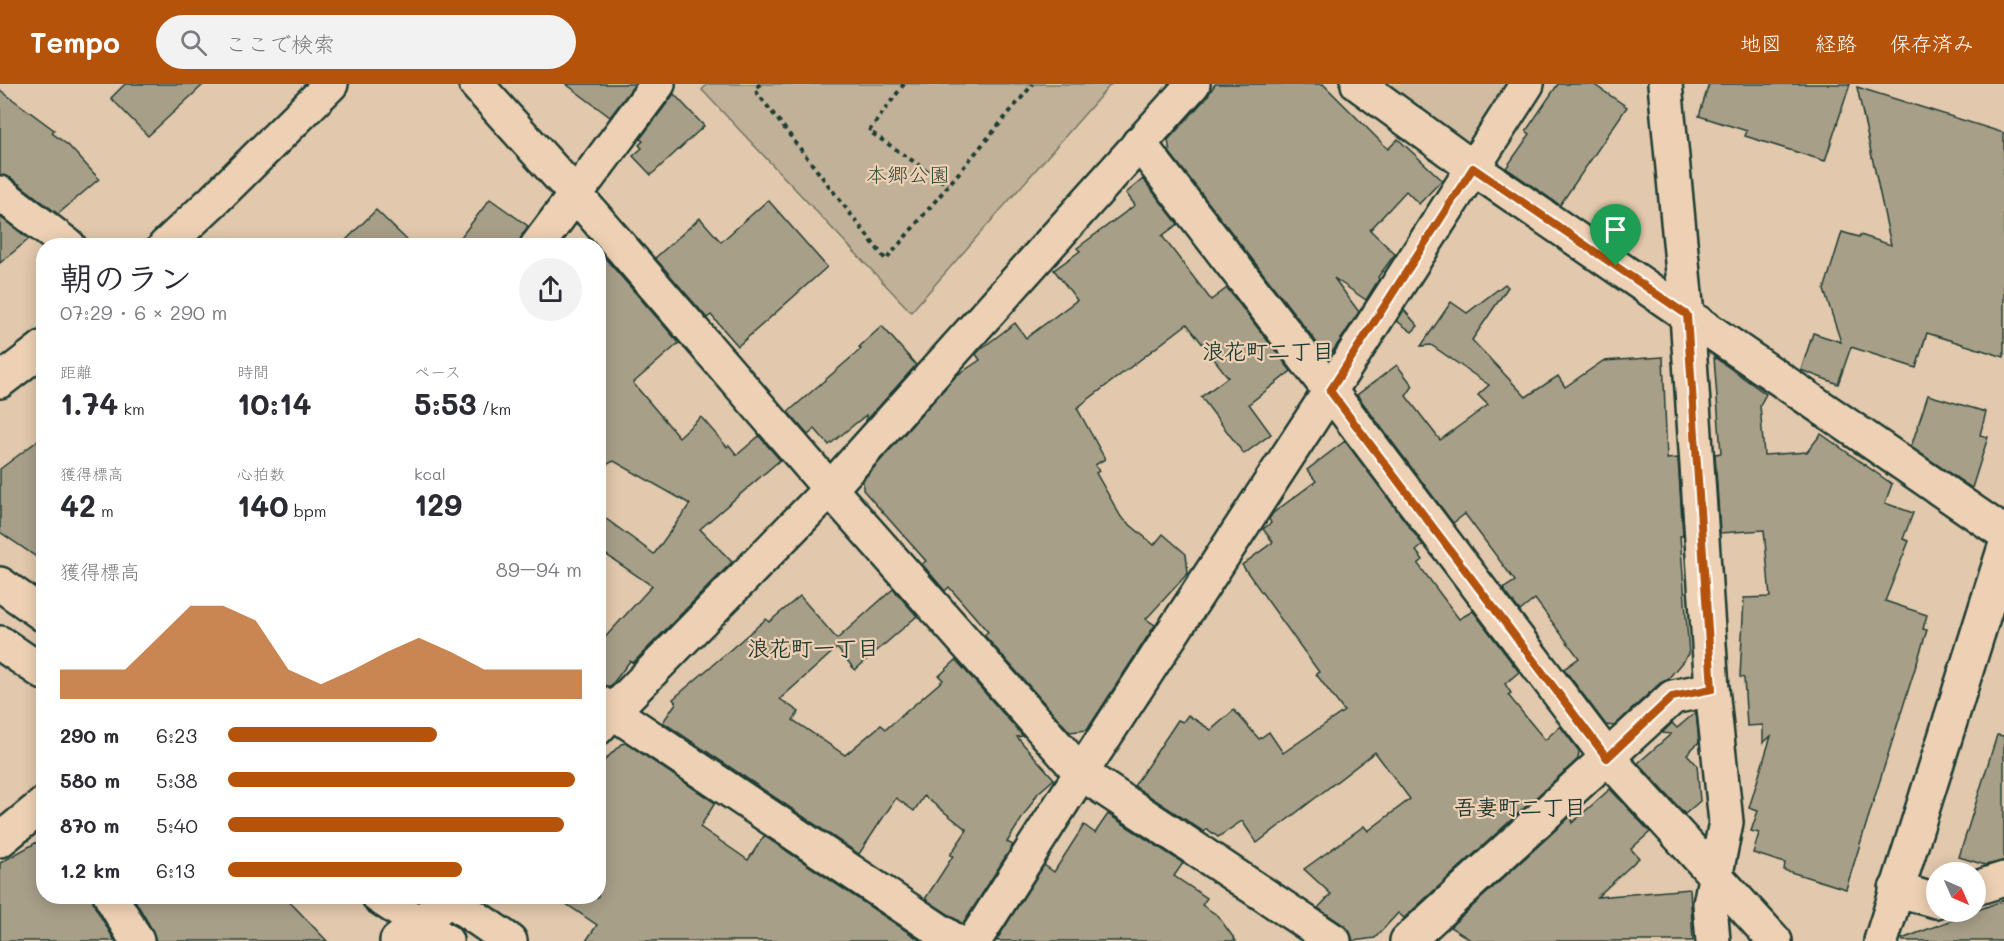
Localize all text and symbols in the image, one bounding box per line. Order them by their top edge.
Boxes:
search box [156,15,576,69]
text: Tempo [30,24,120,60]
icon: search [177,26,210,59]
text: ここで検索 [225,29,335,58]
text: 地図 [1740,29,1782,56]
text: 経路 [1815,29,1857,56]
text: 保存済み [1890,29,1974,56]
park label: 本郷公園 [866,160,950,187]
pin [1590,204,1641,266]
icon: arrive [1599,213,1632,246]
text: 朝のラン [60,255,192,298]
button: share [519,258,582,321]
text: 07:29 · 6 × 290 m [60,299,227,325]
district label: 浪花町二丁目 [1202,336,1334,365]
text: 距離 [60,361,92,382]
text: 時間 [237,361,269,382]
text: ペース [414,361,461,382]
text: 1.74 [60,383,118,423]
text: 10:14 [237,383,311,423]
text: 5:53 [414,383,477,423]
text: km [118,398,145,419]
text: /km [477,398,511,419]
text: 獲得標高 [60,463,124,484]
text: 心拍数 [237,463,285,484]
text: kcal [414,463,446,484]
text: 129 [414,484,462,524]
text: 42 [60,485,96,525]
text: 140 [237,485,289,525]
text: m [96,500,114,521]
text: bpm [289,500,327,521]
text: 89–94 m [496,556,582,582]
text: 獲得標高 [60,558,140,584]
district label: 浪花町一丁目 [747,633,879,662]
text: 290 m [60,722,119,748]
text: 6:23 [156,722,197,748]
text: 580 m [60,767,120,793]
text: 5:38 [156,767,198,793]
district label: 吾妻町二丁目 [1454,792,1586,821]
text: 870 m [60,812,119,838]
text: 5:40 [156,812,198,838]
text: 1.2 km [60,857,120,883]
text: 6:13 [156,857,195,883]
north arrow [1926,862,1986,922]
map controls [1926,862,1986,922]

